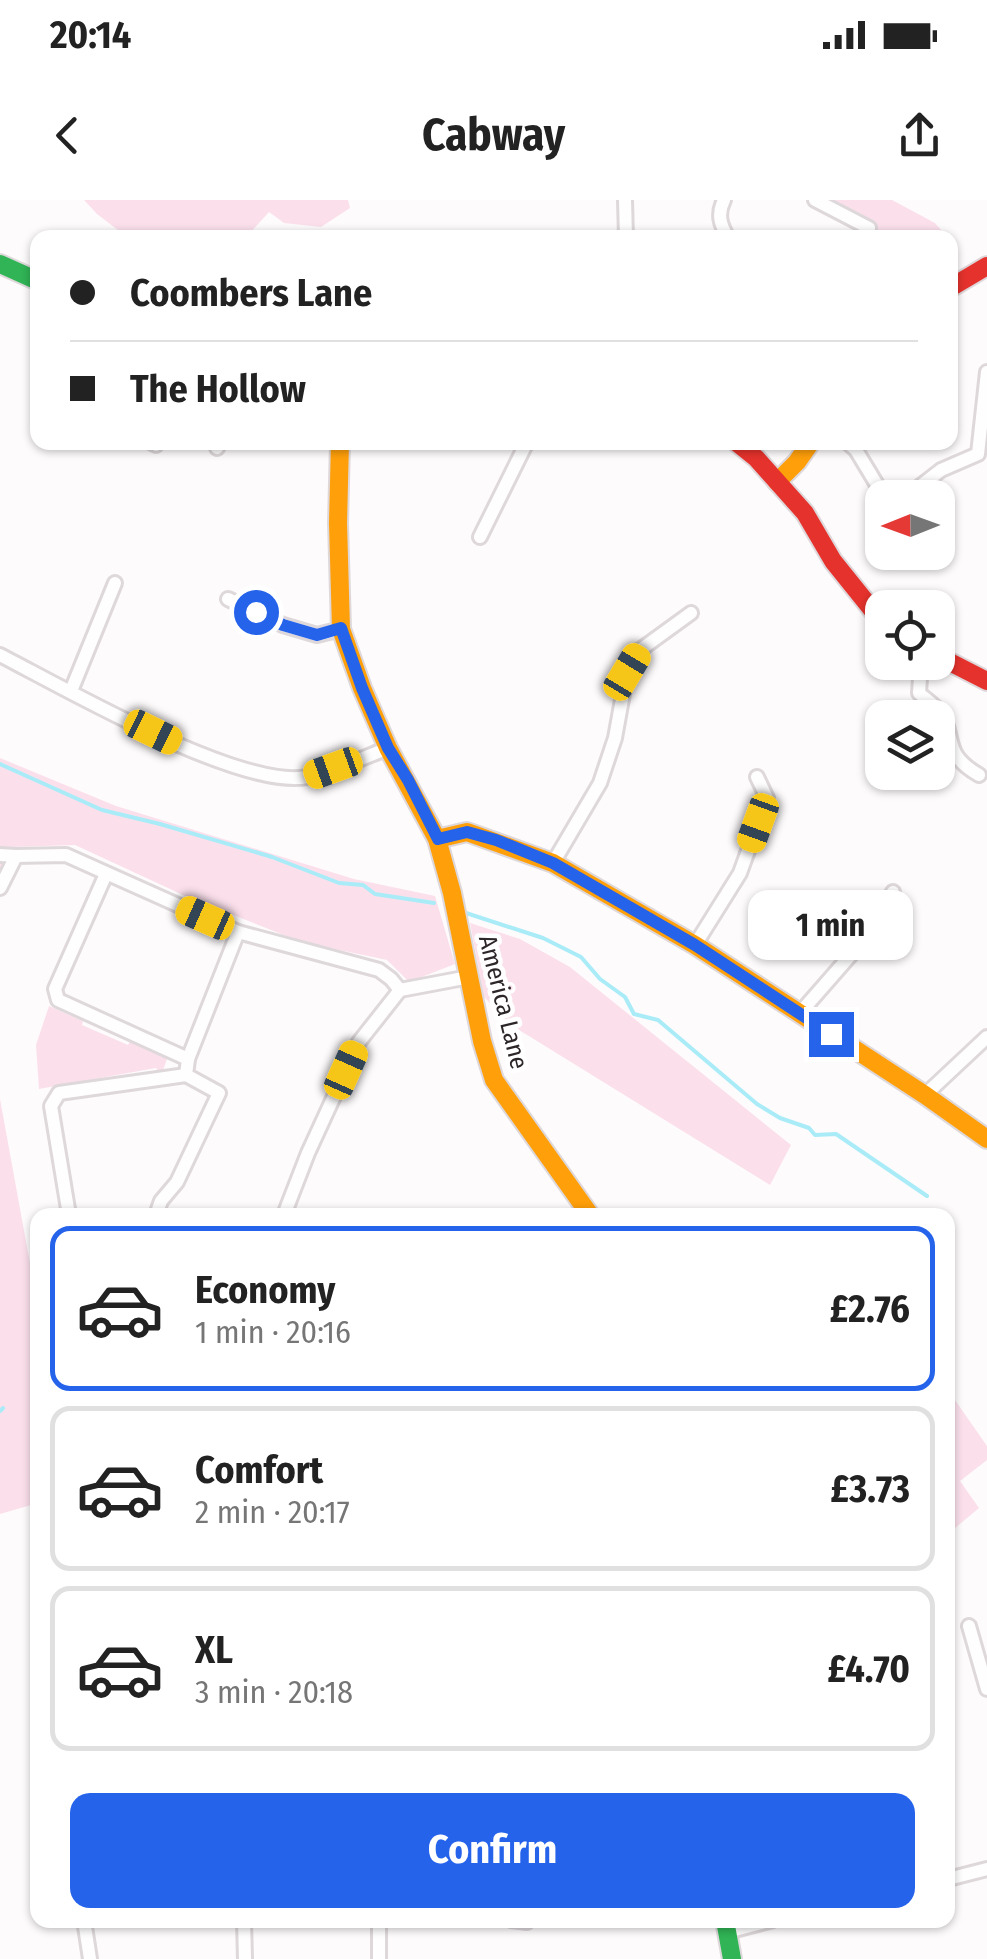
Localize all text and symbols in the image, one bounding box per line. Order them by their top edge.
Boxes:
text: 20:14 [50,12,131,58]
icon: back [40,108,95,163]
text: Cabway [422,108,565,162]
icon: share [892,108,947,163]
text: Coombers Lane [130,270,372,316]
text: The Hollow [130,366,306,412]
north arrow [865,480,955,570]
map controls [865,480,955,790]
route start [234,590,279,635]
button: locate [865,590,955,680]
car [599,639,655,705]
button: layers [865,700,955,790]
car [119,705,187,759]
car [300,744,366,792]
car [734,790,782,856]
callout: 1 min [748,889,914,959]
car [171,892,239,944]
text: 1 min [796,906,865,944]
street label: America Lane [472,932,534,1072]
route end [809,1012,854,1057]
car [320,1036,372,1104]
icon: car [75,1264,165,1354]
text: Economy [195,1267,335,1313]
text: £2.76 [830,1286,910,1332]
text: 1 min · 20:16 [195,1313,351,1351]
icon: car [75,1444,165,1534]
text: Comfort [195,1447,323,1493]
text: £3.73 [831,1466,910,1512]
text: 2 min · 20:17 [195,1493,350,1531]
icon: car [75,1624,165,1714]
text: XL [195,1627,233,1673]
text: £4.70 [827,1646,910,1692]
text: 3 min · 20:18 [195,1673,353,1711]
button: Confirm [70,1793,915,1908]

